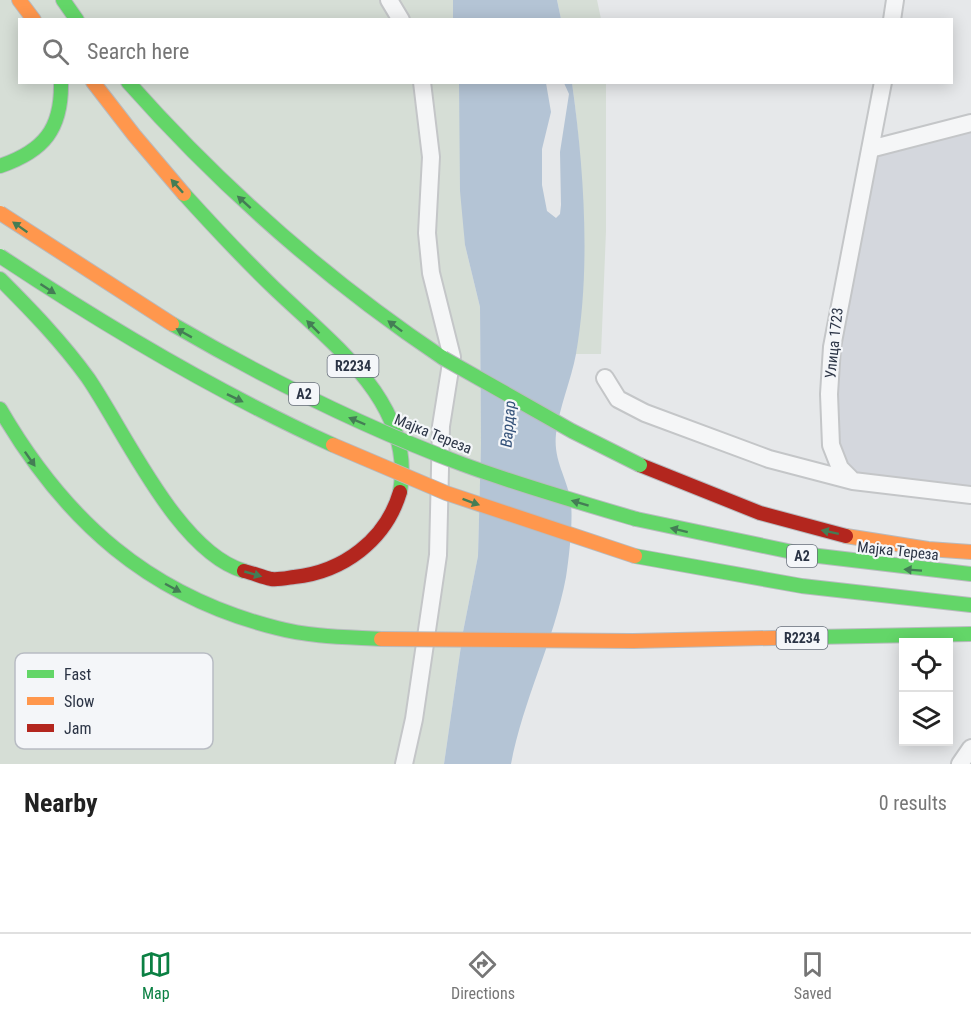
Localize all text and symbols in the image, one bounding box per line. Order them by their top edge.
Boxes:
search box [18,18,953,84]
icon: search [39,35,72,68]
text: Search here [87,39,189,64]
one-way arrow [170,179,184,194]
one-way arrow [237,196,252,209]
one-way arrow [12,221,28,233]
one-way arrow [40,283,56,295]
street label: Улица 1723 [821,307,847,379]
one-way arrow [306,320,320,334]
one-way arrow [387,320,402,332]
one-way arrow [175,328,192,338]
road number: R2234 [328,355,378,377]
road number: A2 [289,383,319,405]
one-way arrow [226,393,243,403]
water label: Вардар [496,400,520,448]
street label: Мајка Тереза [392,410,474,458]
one-way arrow [348,416,366,426]
one-way arrow [24,451,35,467]
one-way arrow [462,497,480,507]
one-way arrow [571,498,589,507]
one-way arrow [670,525,688,535]
one-way arrow [820,527,839,536]
street label: Мајка Тереза [856,538,940,564]
road number: A2 [787,545,817,567]
one-way arrow [903,565,922,575]
one-way arrow [244,570,262,579]
one-way arrow [165,583,182,593]
road number: R2234 [776,627,828,649]
map controls [899,638,953,746]
button: locate [899,638,953,692]
legend [15,653,213,749]
text: Fast [64,665,91,684]
text: Slow [64,692,94,711]
button: layers [899,692,953,746]
text: Jam [64,719,91,738]
text: Nearby [24,788,98,818]
text: 0 results [879,791,947,815]
tab: Map [139,948,172,1003]
tab: Directions [451,948,515,1003]
tab: Saved [794,948,832,1003]

